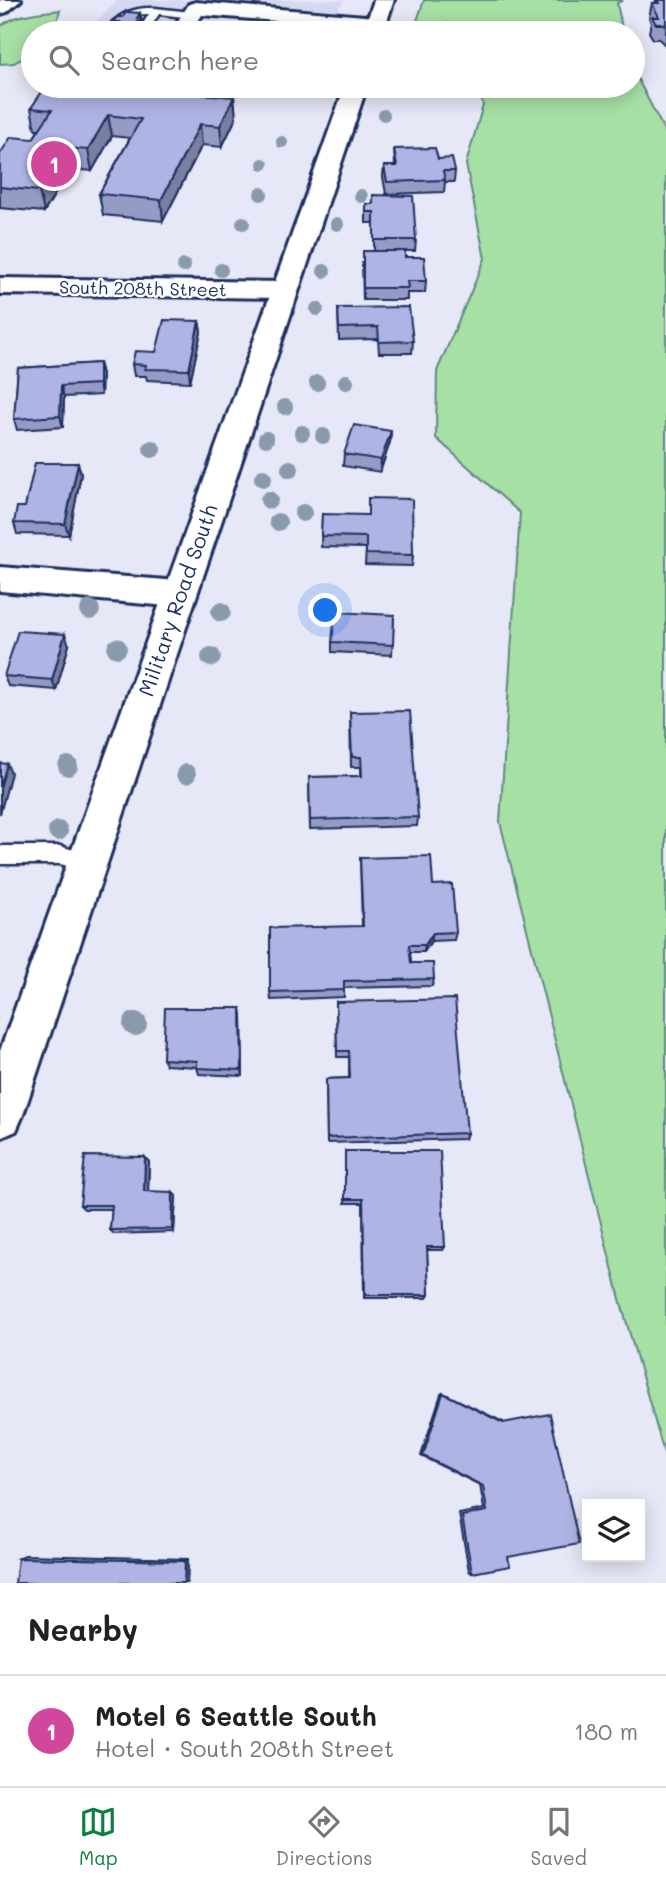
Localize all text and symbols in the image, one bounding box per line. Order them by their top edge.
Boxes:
search box [21,21,645,98]
icon: search [45,41,83,79]
text: Search here [101,43,259,77]
pin: 1 [31,138,77,190]
street label: South 208th Street [59,275,227,301]
street label: Military Road South [131,500,223,700]
your location [308,593,342,627]
map controls [582,1499,645,1562]
button: layers [582,1499,645,1562]
text: Nearby [28,1609,138,1649]
text: Motel 6 Seattle South [95,1699,377,1733]
text: 1 [46,1716,56,1746]
text: 180 m [574,1716,638,1746]
text: Hotel · South 208th Street [95,1733,394,1763]
tab: Map [79,1803,118,1870]
tab: Directions [276,1803,372,1870]
tab: Saved [531,1803,587,1870]

